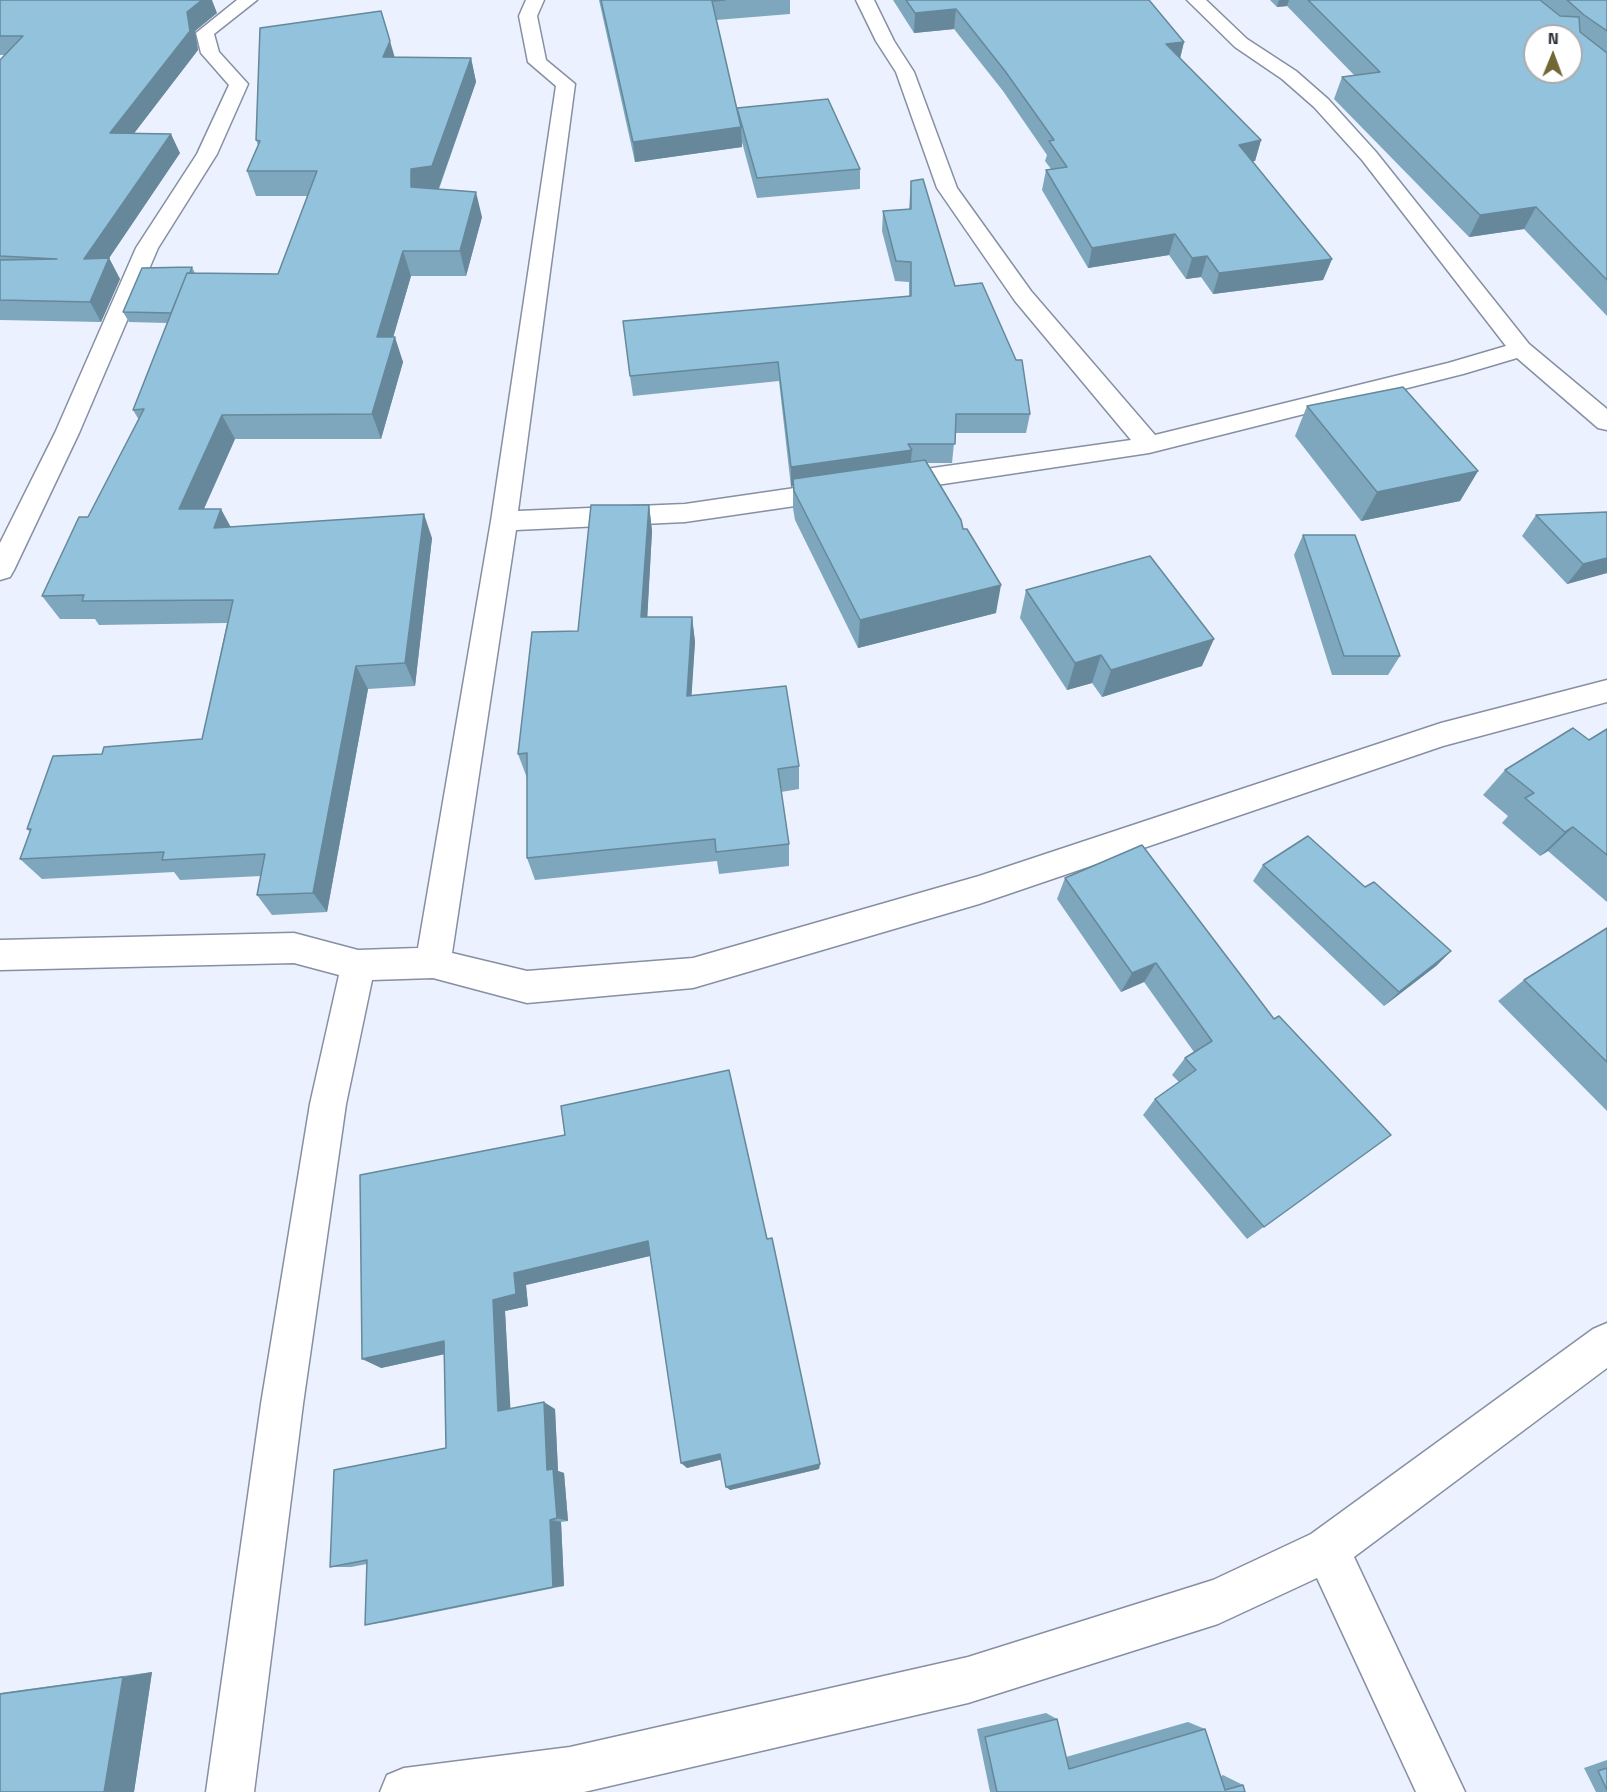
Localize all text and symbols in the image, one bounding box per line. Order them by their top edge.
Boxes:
north arrow [1523,24,1583,84]
text: N [1548,26,1559,50]

